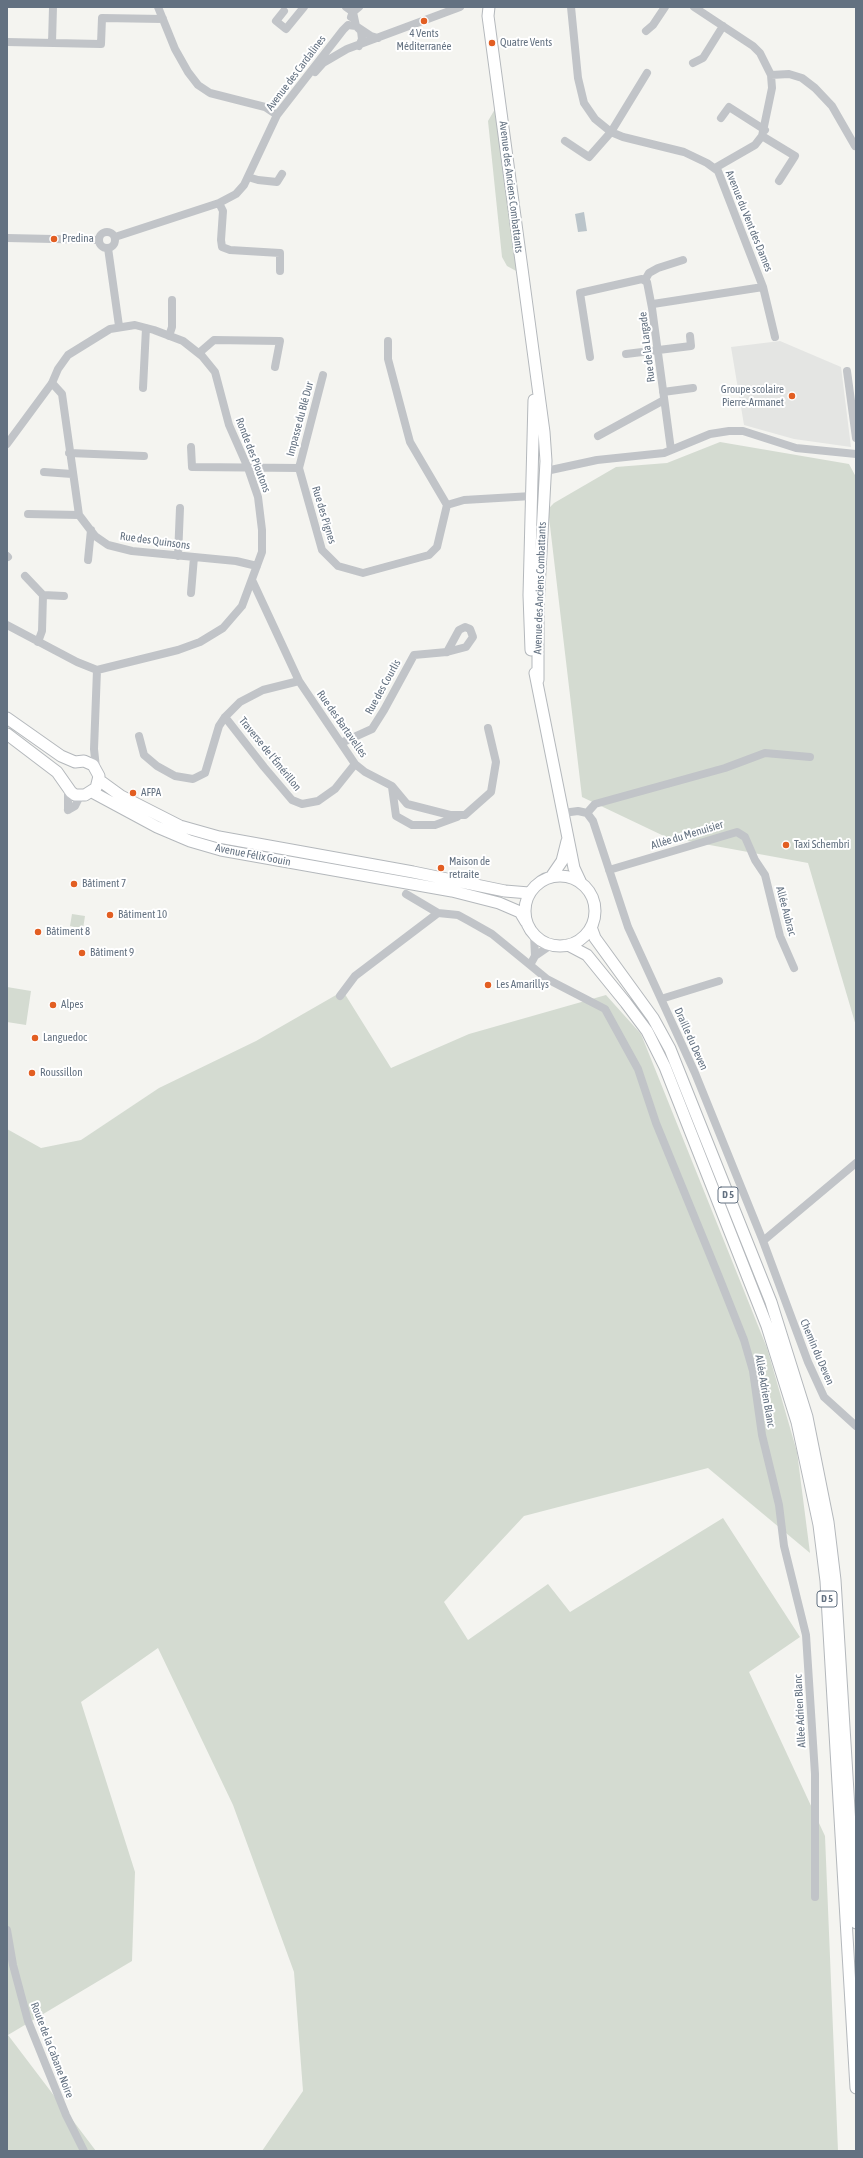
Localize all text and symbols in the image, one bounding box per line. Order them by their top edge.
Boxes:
marker: 4 Vents Méditerranée [419,16,429,26]
place label: 4 Vents Méditerranée [397,27,451,53]
street label: Avenue des Cardalines [263,33,329,113]
place label: Quatre Vents [500,36,552,50]
marker: Quatre Vents [487,38,497,48]
street label: Avenue des Anciens Combattants [496,120,526,254]
street label: Avenue du Vent des Dames [723,169,775,273]
place label: Predina [62,232,94,246]
marker: Predina [49,234,59,244]
street label: Rue de la Largade [636,311,658,383]
street label: Impasse du Blé Dur [284,380,316,458]
place label: Groupe scolaire Pierre-Armanet [721,383,784,409]
marker: Groupe scolaire Pierre-Armanet [787,391,797,401]
street label: Ronde des Pioutons [233,416,273,494]
street label: Rue des Pignes [309,485,339,545]
street label: Avenue des Anciens Combattants [531,521,549,655]
street label: Rue des Quinsons [119,530,191,552]
street label: Rue des Courlis [362,657,404,717]
street label: Rue des Bartavelles [314,688,370,760]
street label: Traverse de l'Émérillon [236,714,304,794]
place label: AFPA [141,786,161,800]
marker: AFPA [128,788,138,798]
street label: Allée du Menuisier [649,818,725,852]
place label: Taxi Schembri [794,838,850,852]
marker: Taxi Schembri [781,840,791,850]
street label: Avenue Félix Gouin [214,841,292,869]
place label: Maison de retraite [449,855,490,881]
marker: Maison de retraite [436,863,446,873]
place label: Bâtiment 7 [82,877,126,891]
marker: Bâtiment 7 [69,879,79,889]
street label: Allée Aubrac [773,885,799,937]
place label: Bâtiment 10 [118,908,167,922]
marker: Bâtiment 10 [105,910,115,920]
place label: Bâtiment 8 [46,925,90,939]
marker: Bâtiment 8 [33,927,43,937]
place label: Bâtiment 9 [90,946,134,960]
marker: Bâtiment 9 [77,948,87,958]
place label: Les Amarillys [496,978,549,992]
marker: Les Amarillys [483,980,493,990]
place label: Alpes [61,998,83,1012]
marker: Alpes [48,1000,58,1010]
street label: Draille du Deven [671,1006,711,1072]
place label: Languedoc [43,1031,87,1045]
marker: Languedoc [30,1033,40,1043]
place label: Roussillon [40,1066,83,1080]
marker: Roussillon [27,1068,37,1078]
road number: D 5 [718,1187,738,1203]
street label: Chemin du Deven [797,1317,837,1387]
street label: Allée Adrien Blanc [752,1354,778,1428]
road number: D 5 [817,1591,837,1607]
street label: Allée Adrien Blanc [791,1674,809,1748]
street label: Route de la Cabane Noire [28,2000,76,2100]

